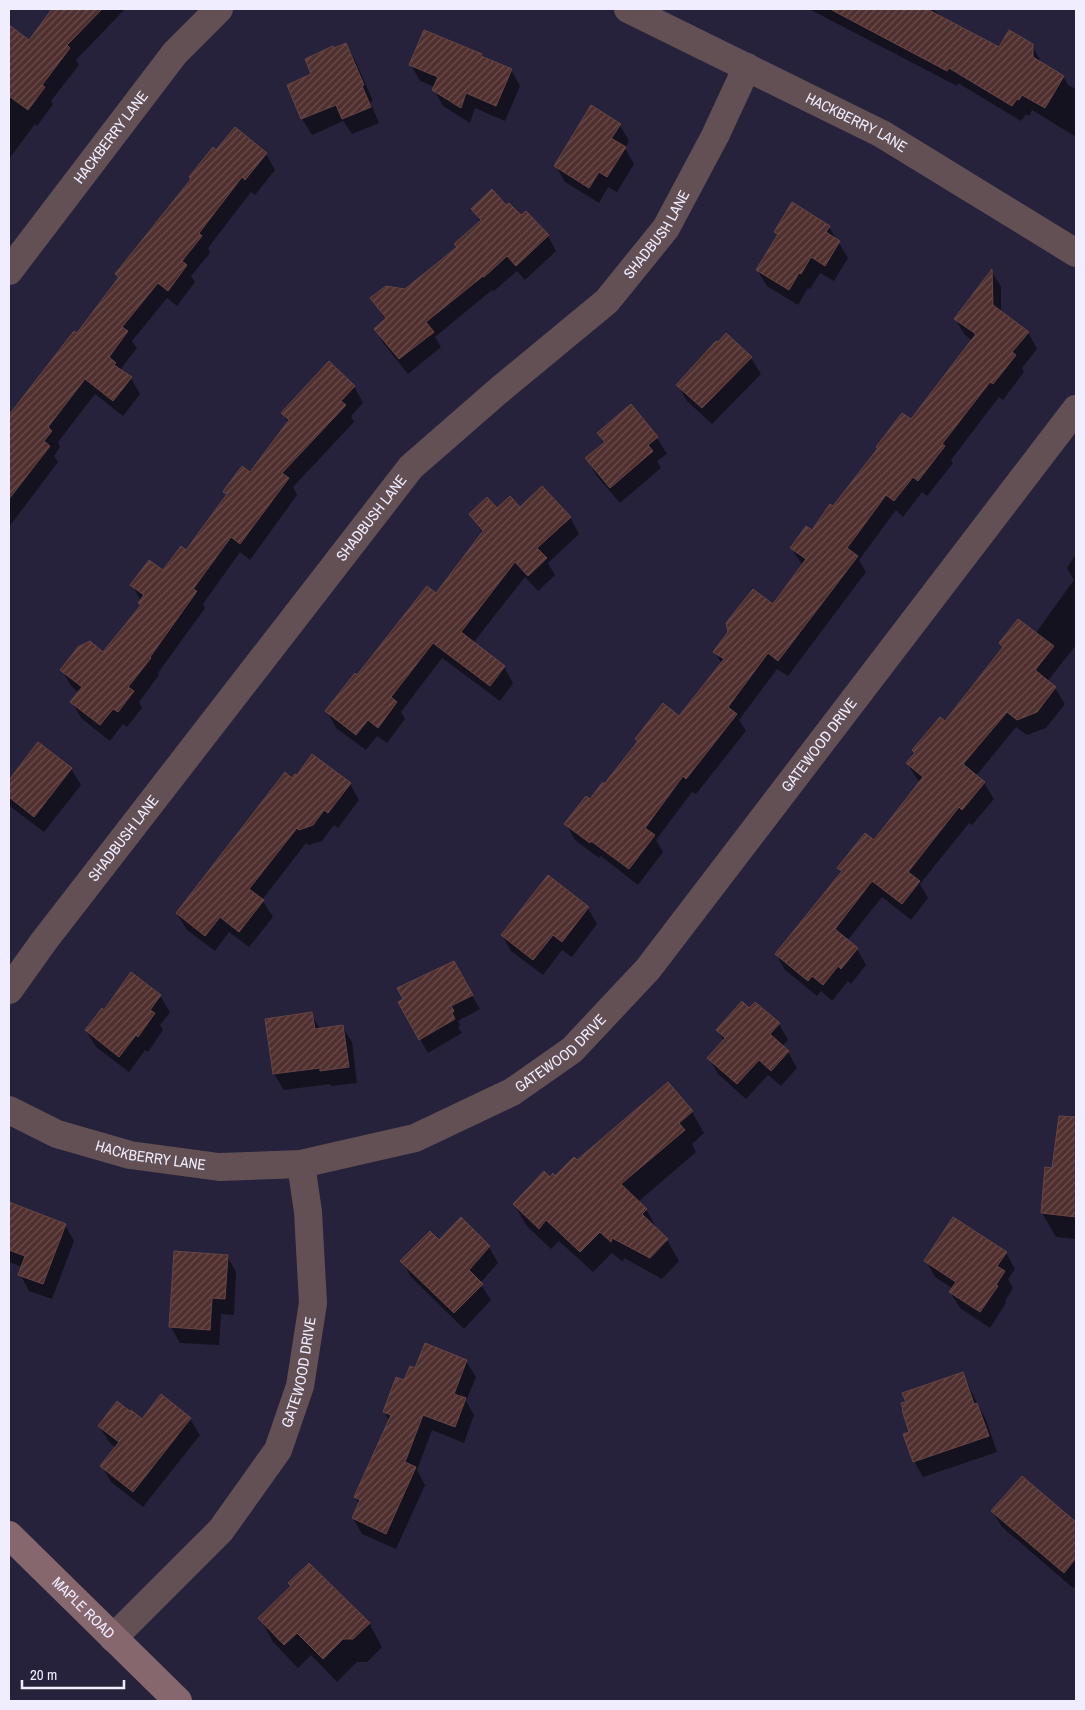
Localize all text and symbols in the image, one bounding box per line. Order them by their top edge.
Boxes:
street label: HACKBERRY LANE [68,86,153,188]
street label: HACKBERRY LANE [802,87,911,157]
street label: SHADBUSH LANE [618,186,694,283]
street label: SHADBUSH LANE [331,470,411,565]
street label: GATEWOOD DRIVE [776,693,862,796]
street label: SHADBUSH LANE [83,791,163,886]
street label: GATEWOOD DRIVE [510,1009,611,1097]
street label: HACKBERRY LANE [93,1135,207,1175]
street label: GATEWOOD DRIVE [276,1315,321,1430]
street label: MAPLE ROAD [47,1572,120,1643]
scale bar [22,1658,125,1690]
text: 20 m [30,1664,57,1685]

